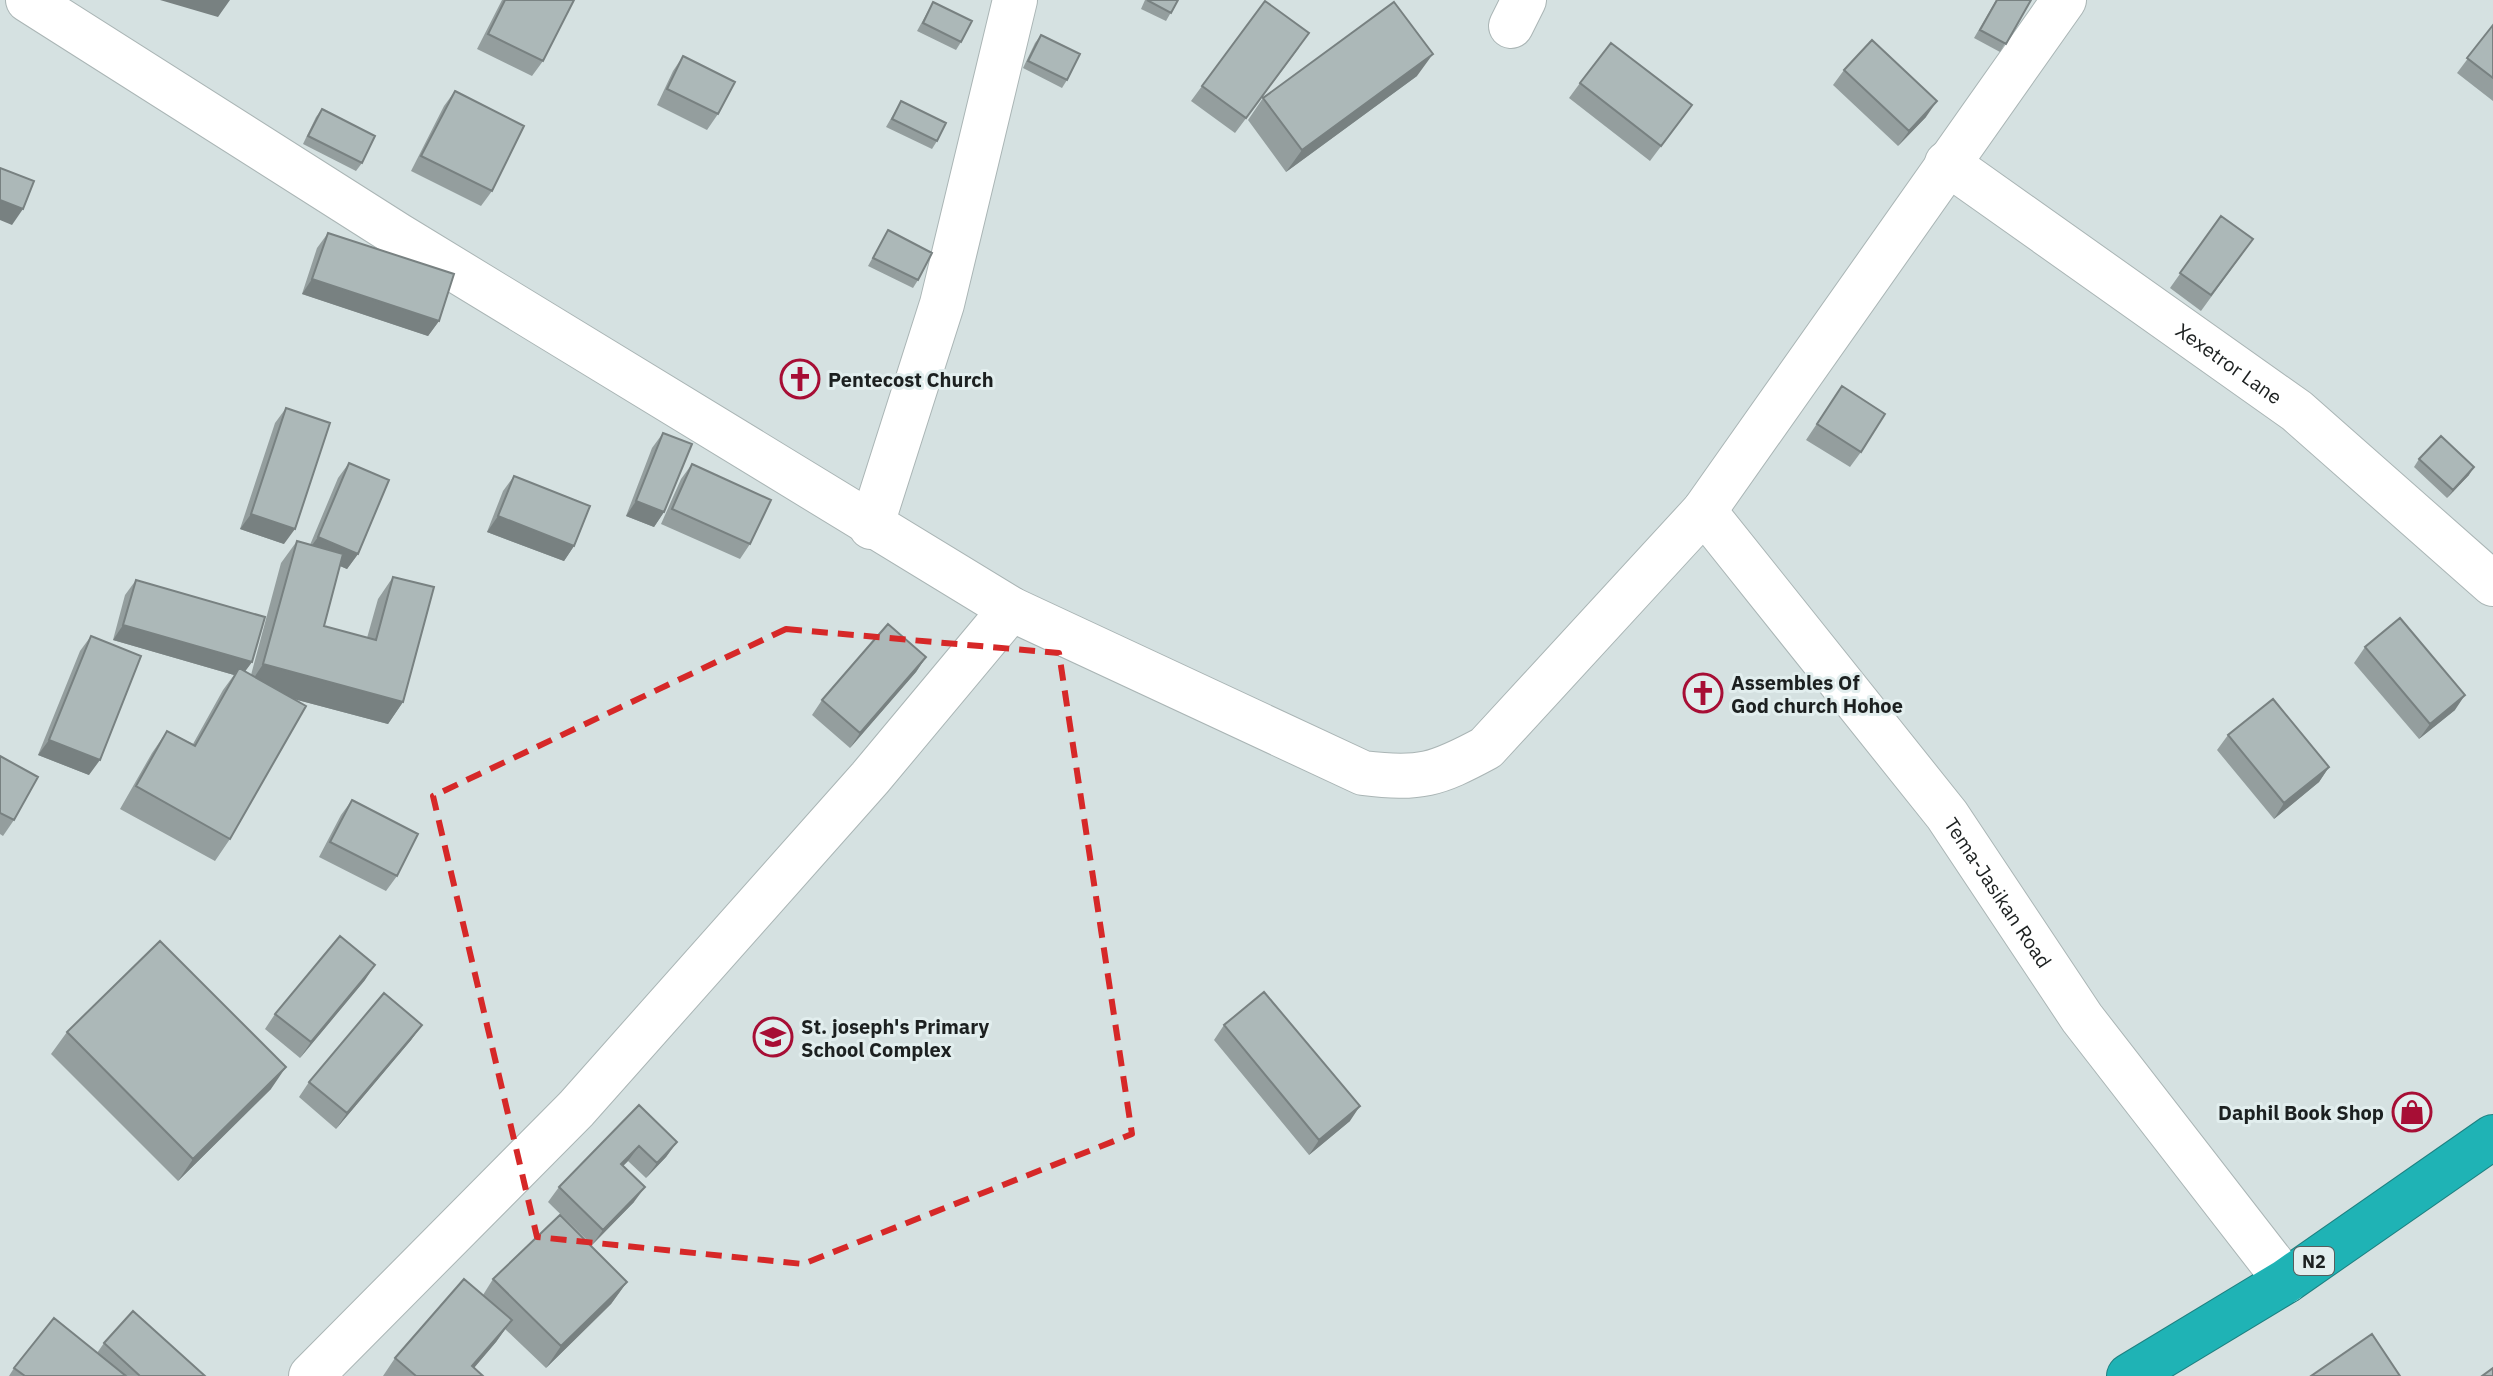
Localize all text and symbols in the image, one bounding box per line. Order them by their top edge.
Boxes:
street label: Xexetror Lane [2171,316,2288,410]
church icon: Pentecost Church [779,358,821,400]
place label: Pentecost Church [828,366,994,393]
place label: Assembles Of God church Hohoe [1731,669,1903,719]
church icon: Assembles Of God church Hohoe [1682,672,1724,714]
street label: Tema-Jasikan Road [1939,812,2058,973]
place label: St. joseph's Primary School Complex [801,1013,989,1063]
school or university icon: St. joseph's Primary School Complex [752,1016,794,1058]
shop icon: Daphil Book Shop [2391,1091,2433,1133]
place label: Daphil Book Shop [2218,1099,2384,1126]
road number: N2 [2294,1247,2334,1275]

